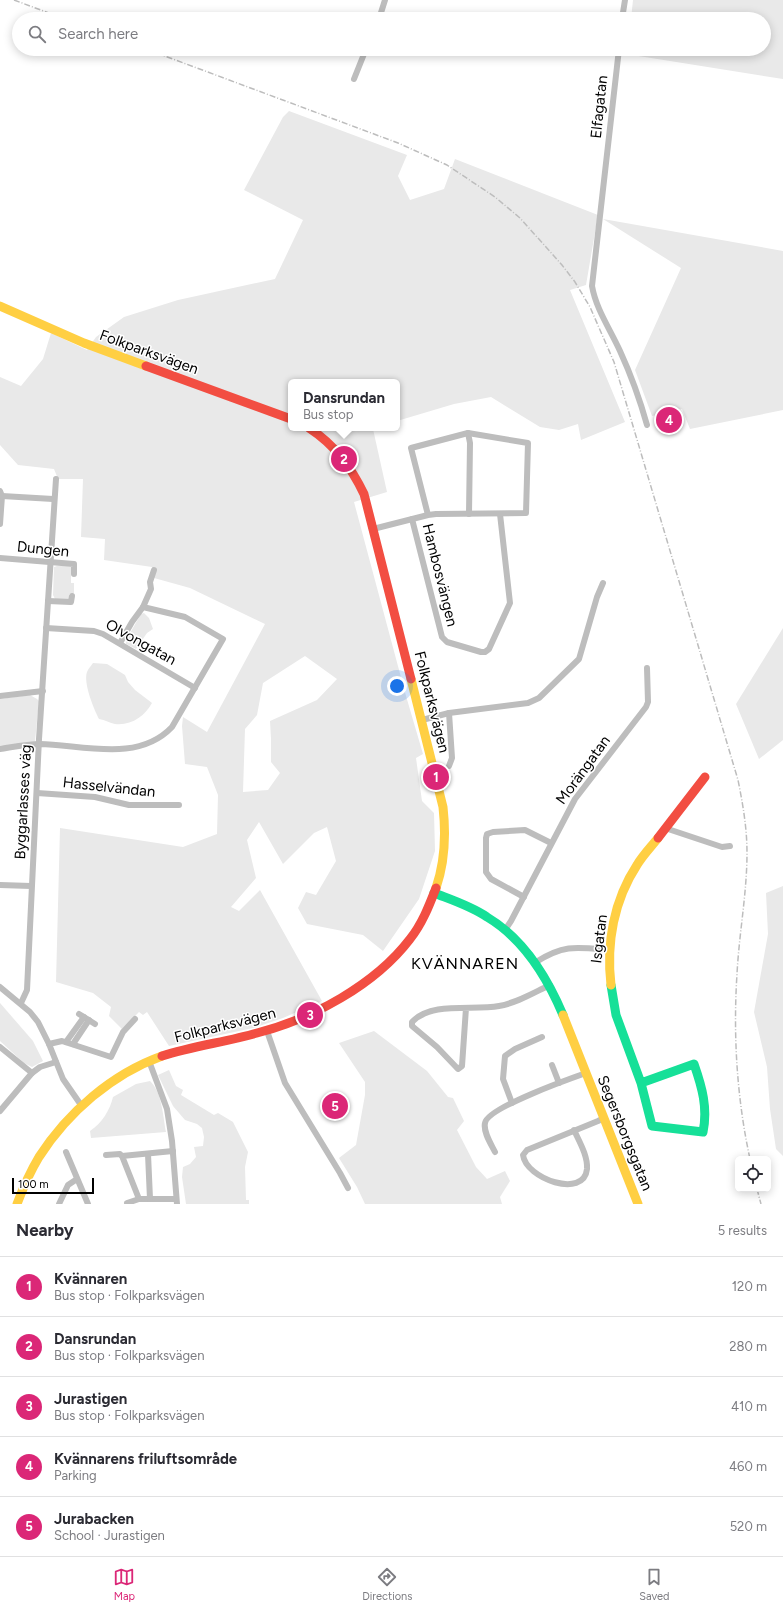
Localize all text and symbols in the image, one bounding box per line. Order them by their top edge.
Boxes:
search box [12,12,771,56]
icon: search [26,23,48,45]
text: Search here [58,25,138,43]
street label: Elfagatan [587,75,611,139]
street label: Folkparksvägen [97,326,201,378]
popup [288,379,400,431]
text: Dansrundan [303,389,385,407]
pin: 4 [656,405,682,435]
text: Bus stop [303,407,354,422]
pin: 2 [331,444,357,474]
street label: Hambosvängen [419,522,461,628]
street label: Dungen [16,537,70,561]
street label: Olvongatan [103,615,179,669]
street label: Folkparksvägen [411,649,453,755]
your location [387,676,407,696]
street label: Morängatan [552,732,614,808]
street label: Byggarlasses väg [11,744,35,860]
pin: 1 [423,762,449,792]
street label: Hasselvändan [62,773,156,801]
street label: Isgatan [587,914,611,964]
district label: KVÄNNAREN [411,954,519,973]
pin: 3 [297,1000,323,1030]
street label: Folkparksvägen [172,1004,278,1046]
street label: Segersborgsgatan [594,1073,656,1193]
pin: 5 [322,1091,348,1121]
map controls [735,1156,771,1192]
button: locate [735,1156,771,1192]
scale bar [12,1176,94,1195]
text: 100 m [18,1178,49,1191]
text: Nearby [16,1220,74,1240]
text: 5 results [718,1223,767,1238]
text: Kvännaren [54,1270,127,1288]
text: 1 [26,1279,32,1294]
text: 120 m [732,1279,767,1294]
text: Bus stop · Folkparksvägen [54,1288,204,1303]
text: Dansrundan [54,1330,136,1348]
text: 2 [25,1339,33,1354]
text: 280 m [729,1339,767,1354]
text: Bus stop · Folkparksvägen [54,1348,204,1363]
text: Jurastigen [54,1390,127,1408]
text: 3 [25,1399,33,1414]
text: 410 m [731,1399,767,1414]
text: Bus stop · Folkparksvägen [54,1408,204,1423]
text: Kvännarens friluftsområde [54,1450,237,1468]
text: 4 [25,1459,33,1474]
text: 460 m [729,1459,767,1474]
text: Parking [54,1468,97,1483]
text: Jurabacken [54,1510,134,1528]
text: 5 [25,1519,33,1534]
text: 520 m [730,1519,767,1534]
text: School · Jurastigen [54,1528,165,1543]
tab: Map [113,1566,135,1603]
tab: Directions [362,1566,412,1603]
tab: Saved [639,1566,670,1603]

